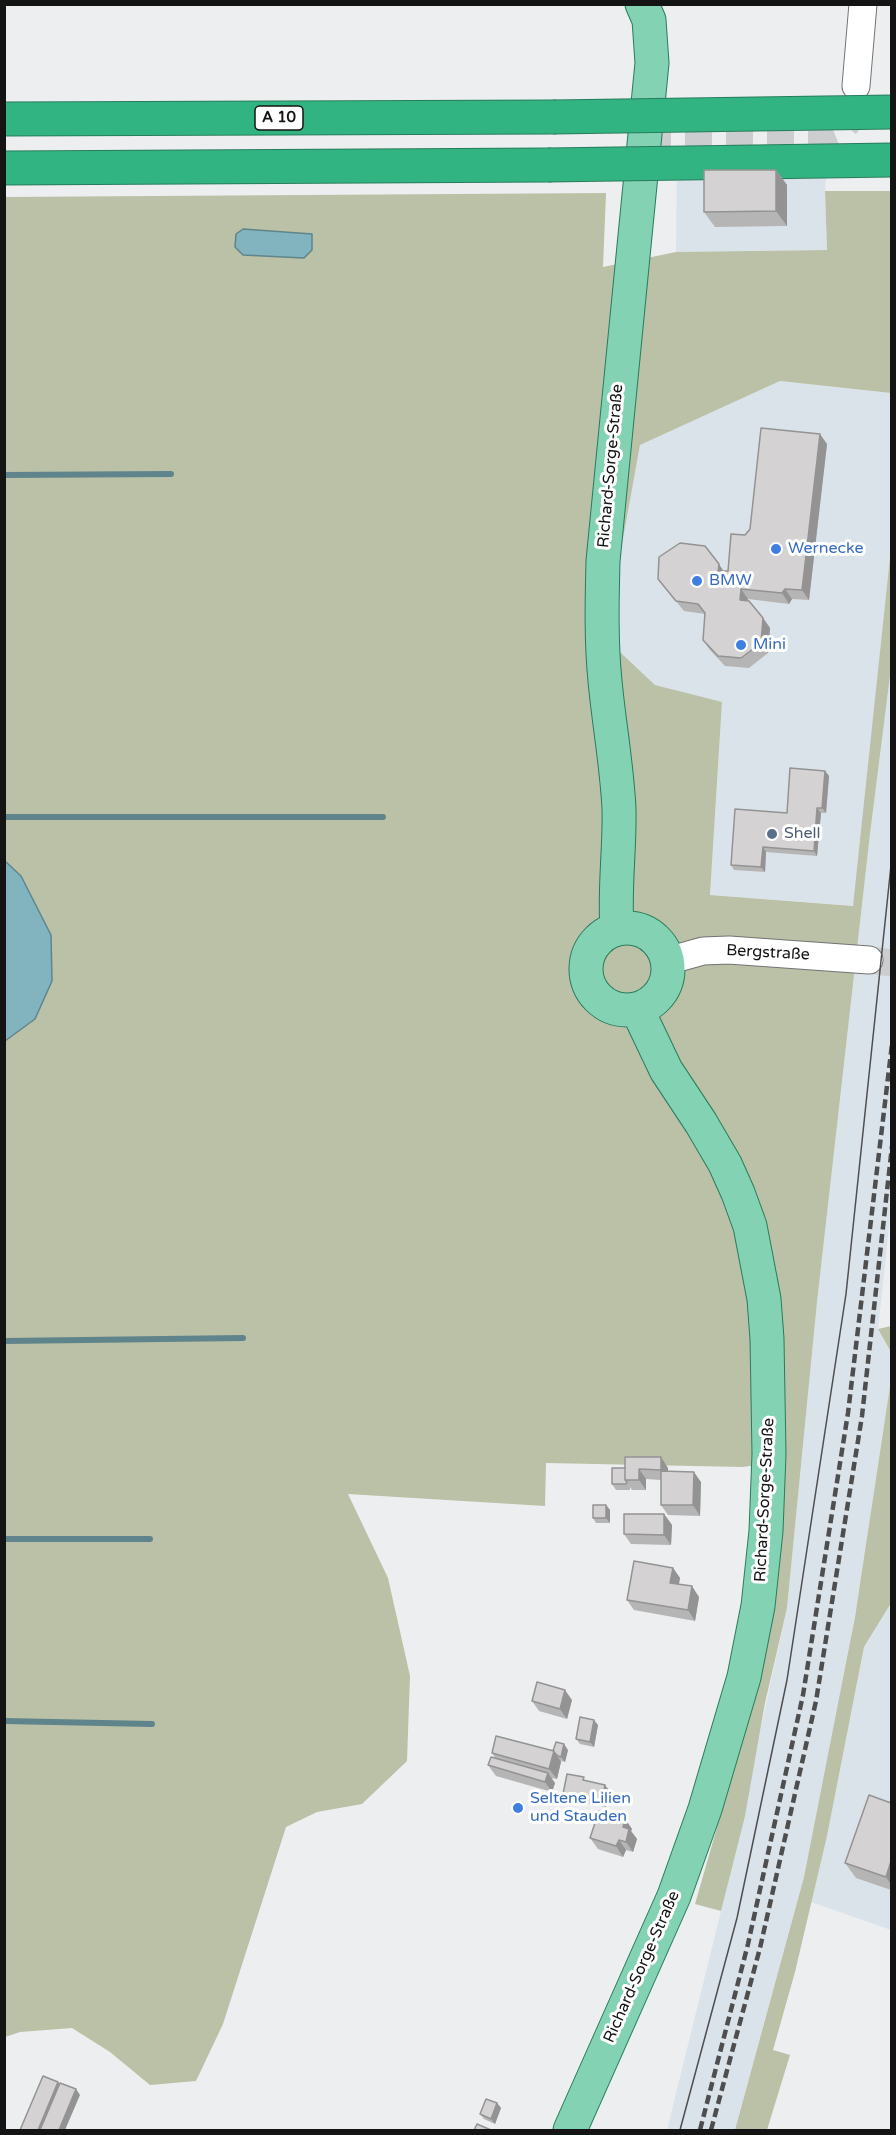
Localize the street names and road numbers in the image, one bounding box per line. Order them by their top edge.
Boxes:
road number: A 10 [255,106,303,130]
street label: Richard-Sorge-Straße [594,383,628,549]
street label: Bergstraße [726,941,810,965]
street label: Richard-Sorge-Straße [751,1417,779,1583]
street label: Richard-Sorge-Straße [600,1888,684,2046]

